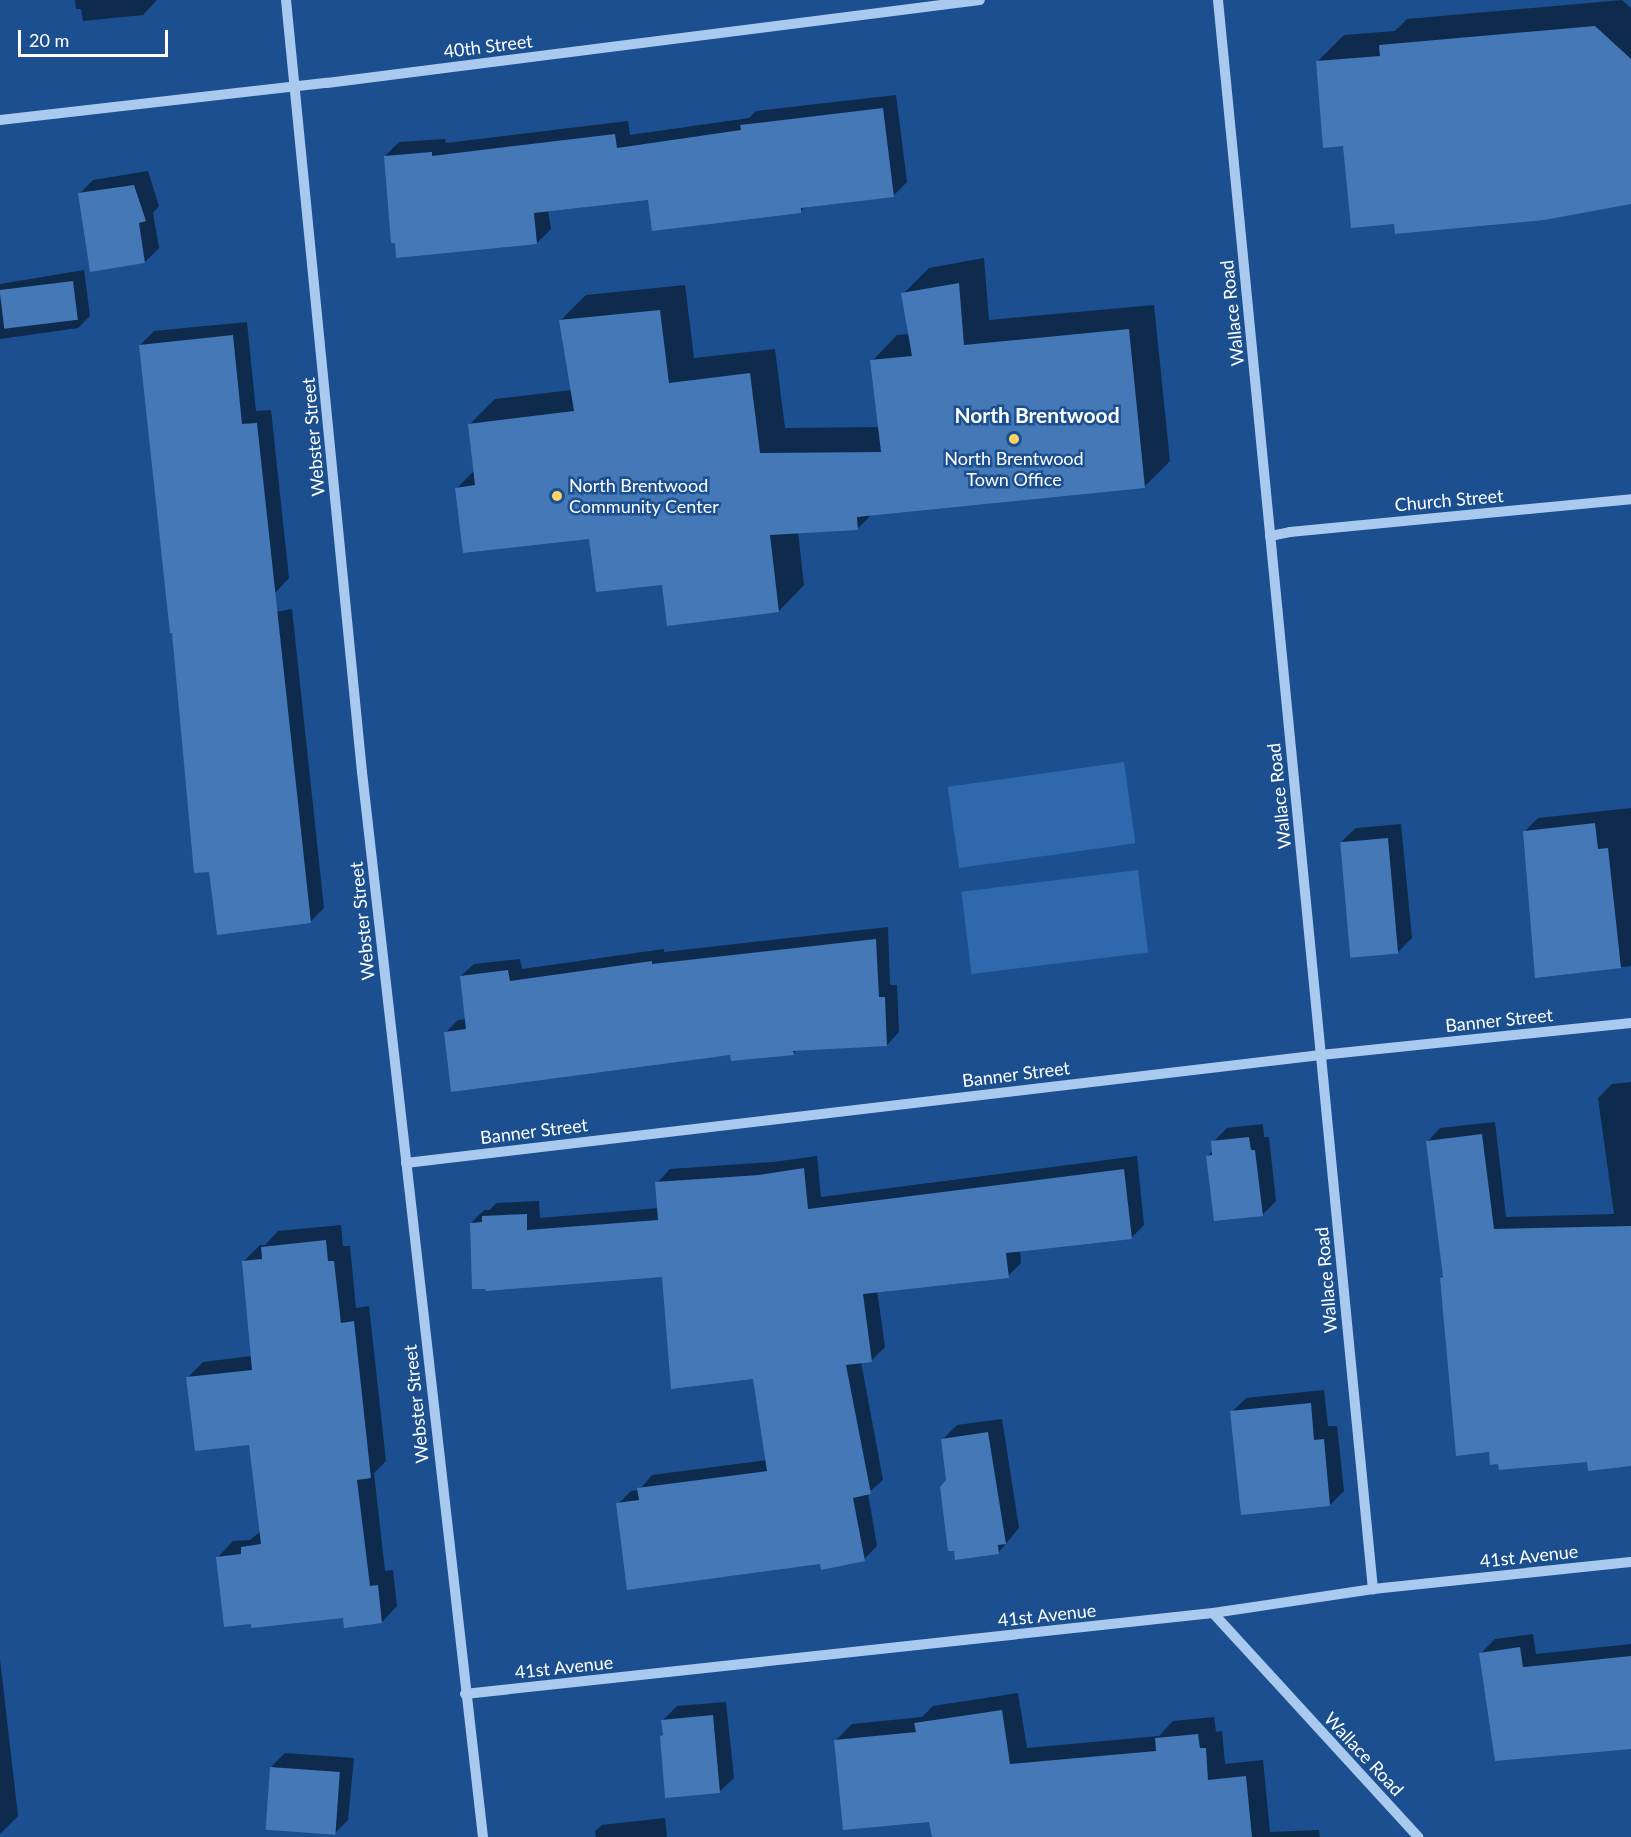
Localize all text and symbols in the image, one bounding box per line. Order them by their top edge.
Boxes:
scale bar [21,18,171,56]
text: 20 m [29,29,69,51]
street label: 40th Street [442,30,534,62]
street label: Wallace Road [1216,259,1248,367]
street label: Webster Street [297,377,329,497]
district label: North Brentwood [954,402,1120,428]
marker: North Brentwood Town Office [1007,432,1021,446]
place label: North Brentwood Town Office [944,448,1084,490]
place label: North Brentwood Community Center [569,475,719,518]
street label: Church Street [1394,484,1504,516]
marker: North Brentwood Community Center [550,489,564,503]
street label: Wallace Road [1263,742,1295,850]
street label: Webster Street [345,860,379,982]
street label: Banner Street [1444,1004,1554,1036]
street label: Banner Street [961,1057,1071,1091]
street label: Banner Street [479,1114,589,1148]
street label: Wallace Road [1311,1226,1341,1334]
street label: Webster Street [399,1343,433,1465]
street label: 41st Avenue [1478,1540,1580,1572]
street label: 41st Avenue [996,1599,1098,1631]
street label: 41st Avenue [513,1651,615,1683]
street label: Wallace Road [1320,1708,1408,1800]

